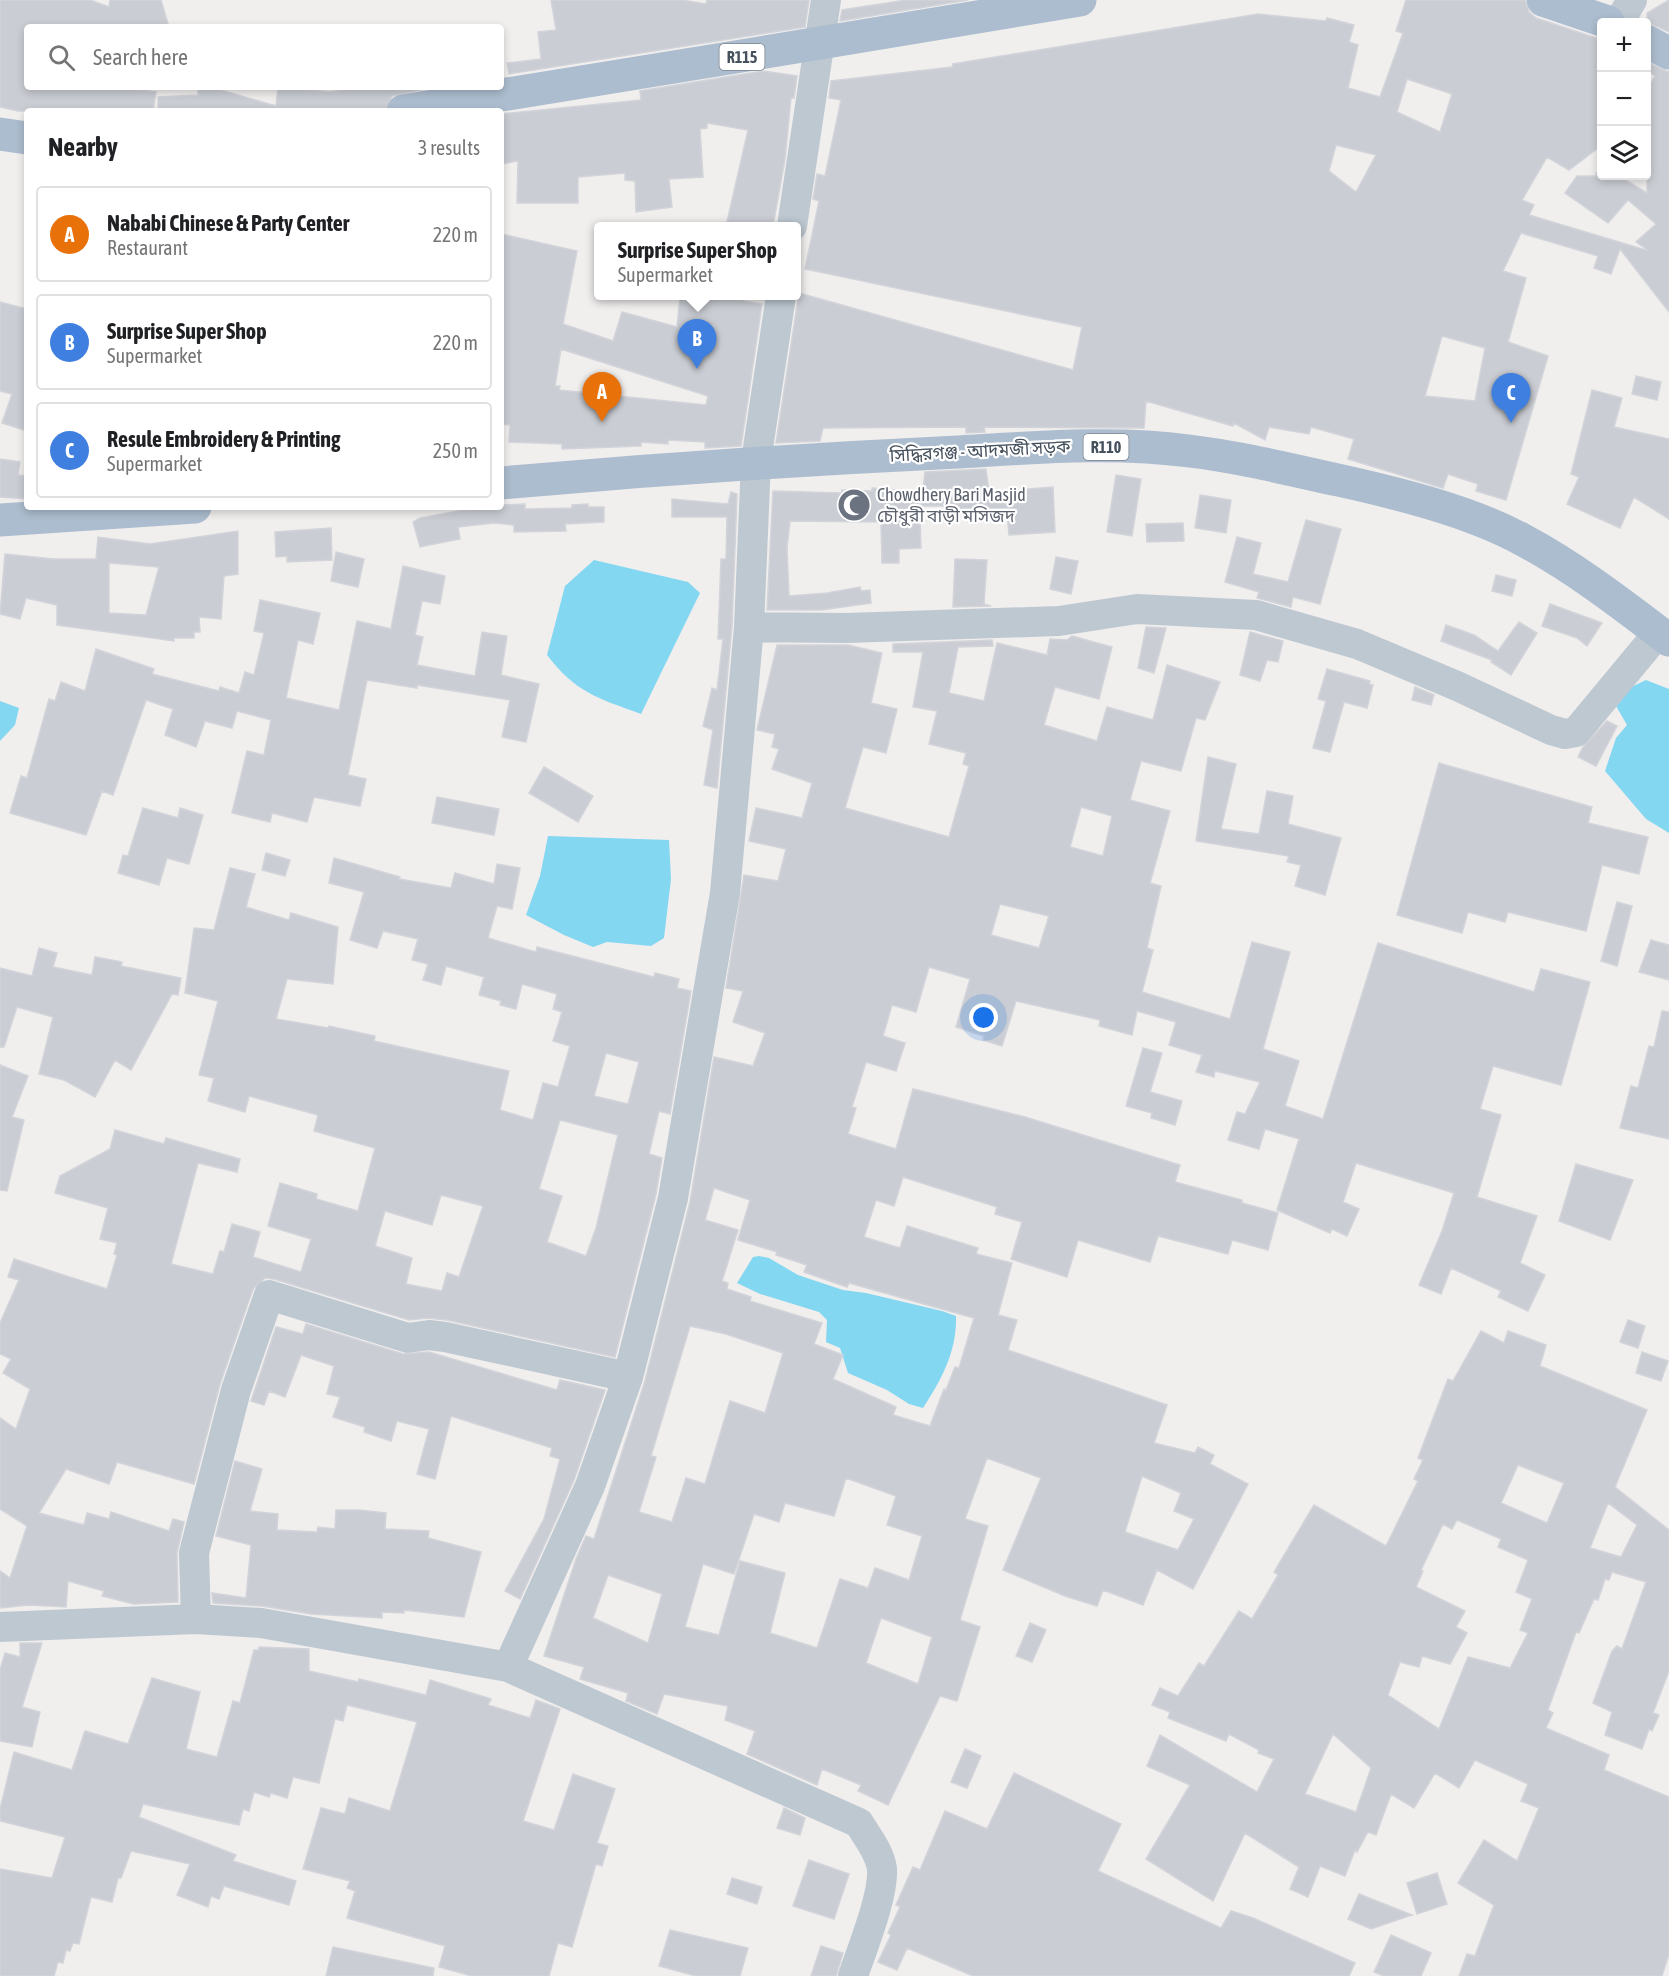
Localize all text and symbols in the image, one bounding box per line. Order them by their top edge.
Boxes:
map controls [1597,18,1651,180]
button: + [1597,18,1651,72]
search box [24,24,504,90]
icon: search [45,41,78,74]
text: Search here [93,44,188,70]
road number: R115 [720,44,764,70]
button: − [1597,72,1651,126]
button: layers [1597,126,1651,180]
text: Nearby [48,132,118,162]
text: 3 results [418,136,480,159]
text: Nababi Chinese & Party Center [107,210,349,236]
popup [594,222,801,300]
text: A [65,223,74,246]
text: 220 m [433,223,478,246]
text: Restaurant [107,236,188,259]
text: Surprise Super Shop [618,237,777,263]
text: Supermarket [618,263,713,286]
text: Surprise Super Shop [107,318,267,344]
pin: B [678,320,716,369]
text: B [65,331,74,354]
text: 220 m [433,331,478,354]
text: Supermarket [107,344,202,367]
pin: A [582,372,622,422]
pin: C [1492,374,1530,423]
text: Resule Embroidery & Printing [107,426,341,452]
road number: R110 [1084,434,1128,460]
street label: সিদ্ধিরগঞ্জ - আদমজী সড়ক [888,435,1071,466]
text: C [65,439,74,462]
text: 250 m [433,439,478,462]
text: Supermarket [107,452,202,475]
place label: Chowdhery Bari Masjid চৌধুরী বাড়ী মসিজদ [877,484,1026,527]
mosque icon: Chowdhery Bari Masjid চৌধুরী বাড়ী মসিজদ [836,487,872,523]
your location [969,1003,998,1032]

